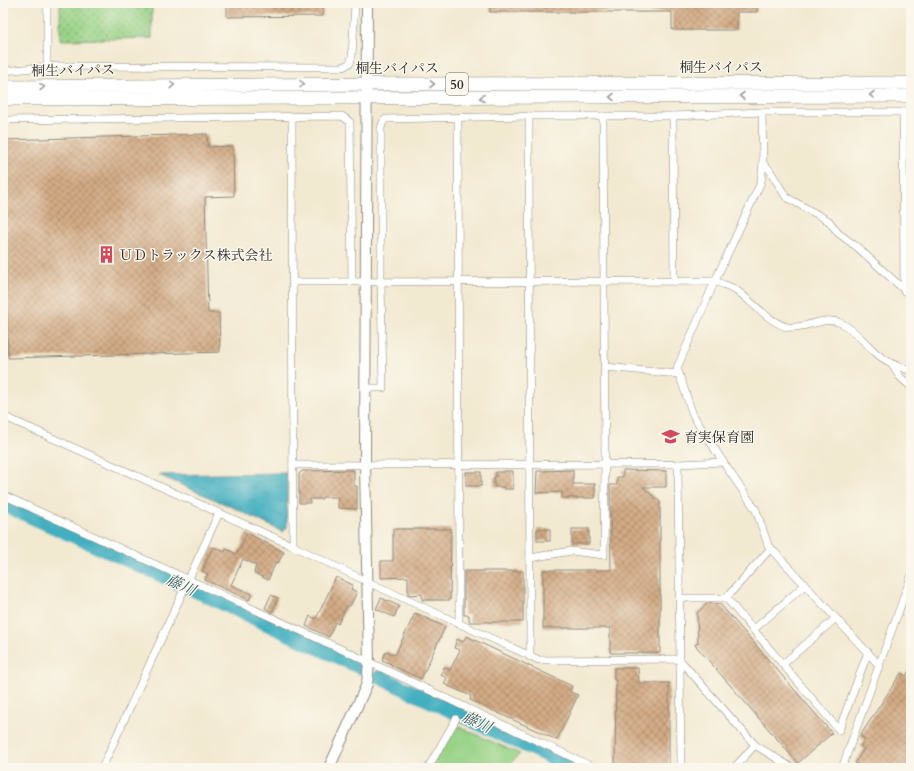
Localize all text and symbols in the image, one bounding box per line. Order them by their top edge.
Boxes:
street label: 桐生バイパス [679,58,763,77]
street label: 桐生バイパス [355,59,439,78]
street label: 桐生バイパス [31,60,115,81]
road number: 50 [446,73,468,95]
one-way arrow [299,80,305,88]
one-way arrow [429,80,435,88]
one-way arrow [169,81,175,89]
one-way arrow [39,82,45,91]
one-way arrow [869,91,875,99]
one-way arrow [739,92,745,100]
one-way arrow [609,93,615,101]
one-way arrow [479,94,485,102]
building icon: ＵＤトラックス株式会社 [96,245,116,265]
place label: ＵＤトラックス株式会社 [119,246,273,265]
school or university icon: 育実保育園 [661,427,681,447]
place label: 育実保育園 [684,428,754,447]
water label: 藤川 [163,570,201,601]
water label: 藤川 [459,707,497,738]

